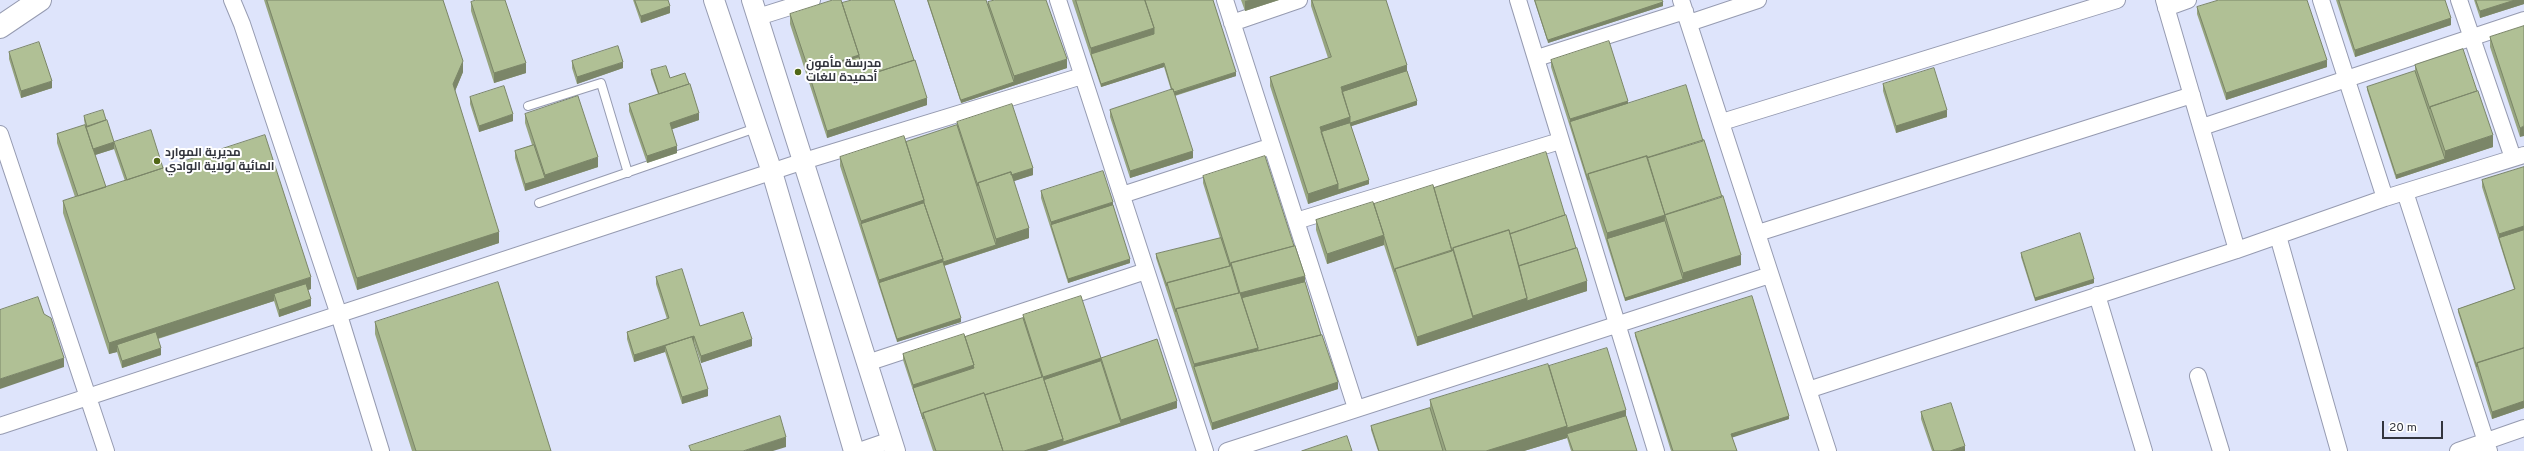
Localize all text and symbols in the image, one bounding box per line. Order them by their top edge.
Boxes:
place label: مدرسة مأمون أحميدة للغات [806,58,881,86]
marker: مدرسة مأمون أحميدة للغات [793,67,803,77]
place label: مديرية الموارد المائية لولاية الوادي [165,147,275,175]
marker: مديرية الموارد المائية لولاية الوادي [152,156,162,166]
scale bar [2384,413,2445,439]
text: 20 m [2389,420,2417,436]

